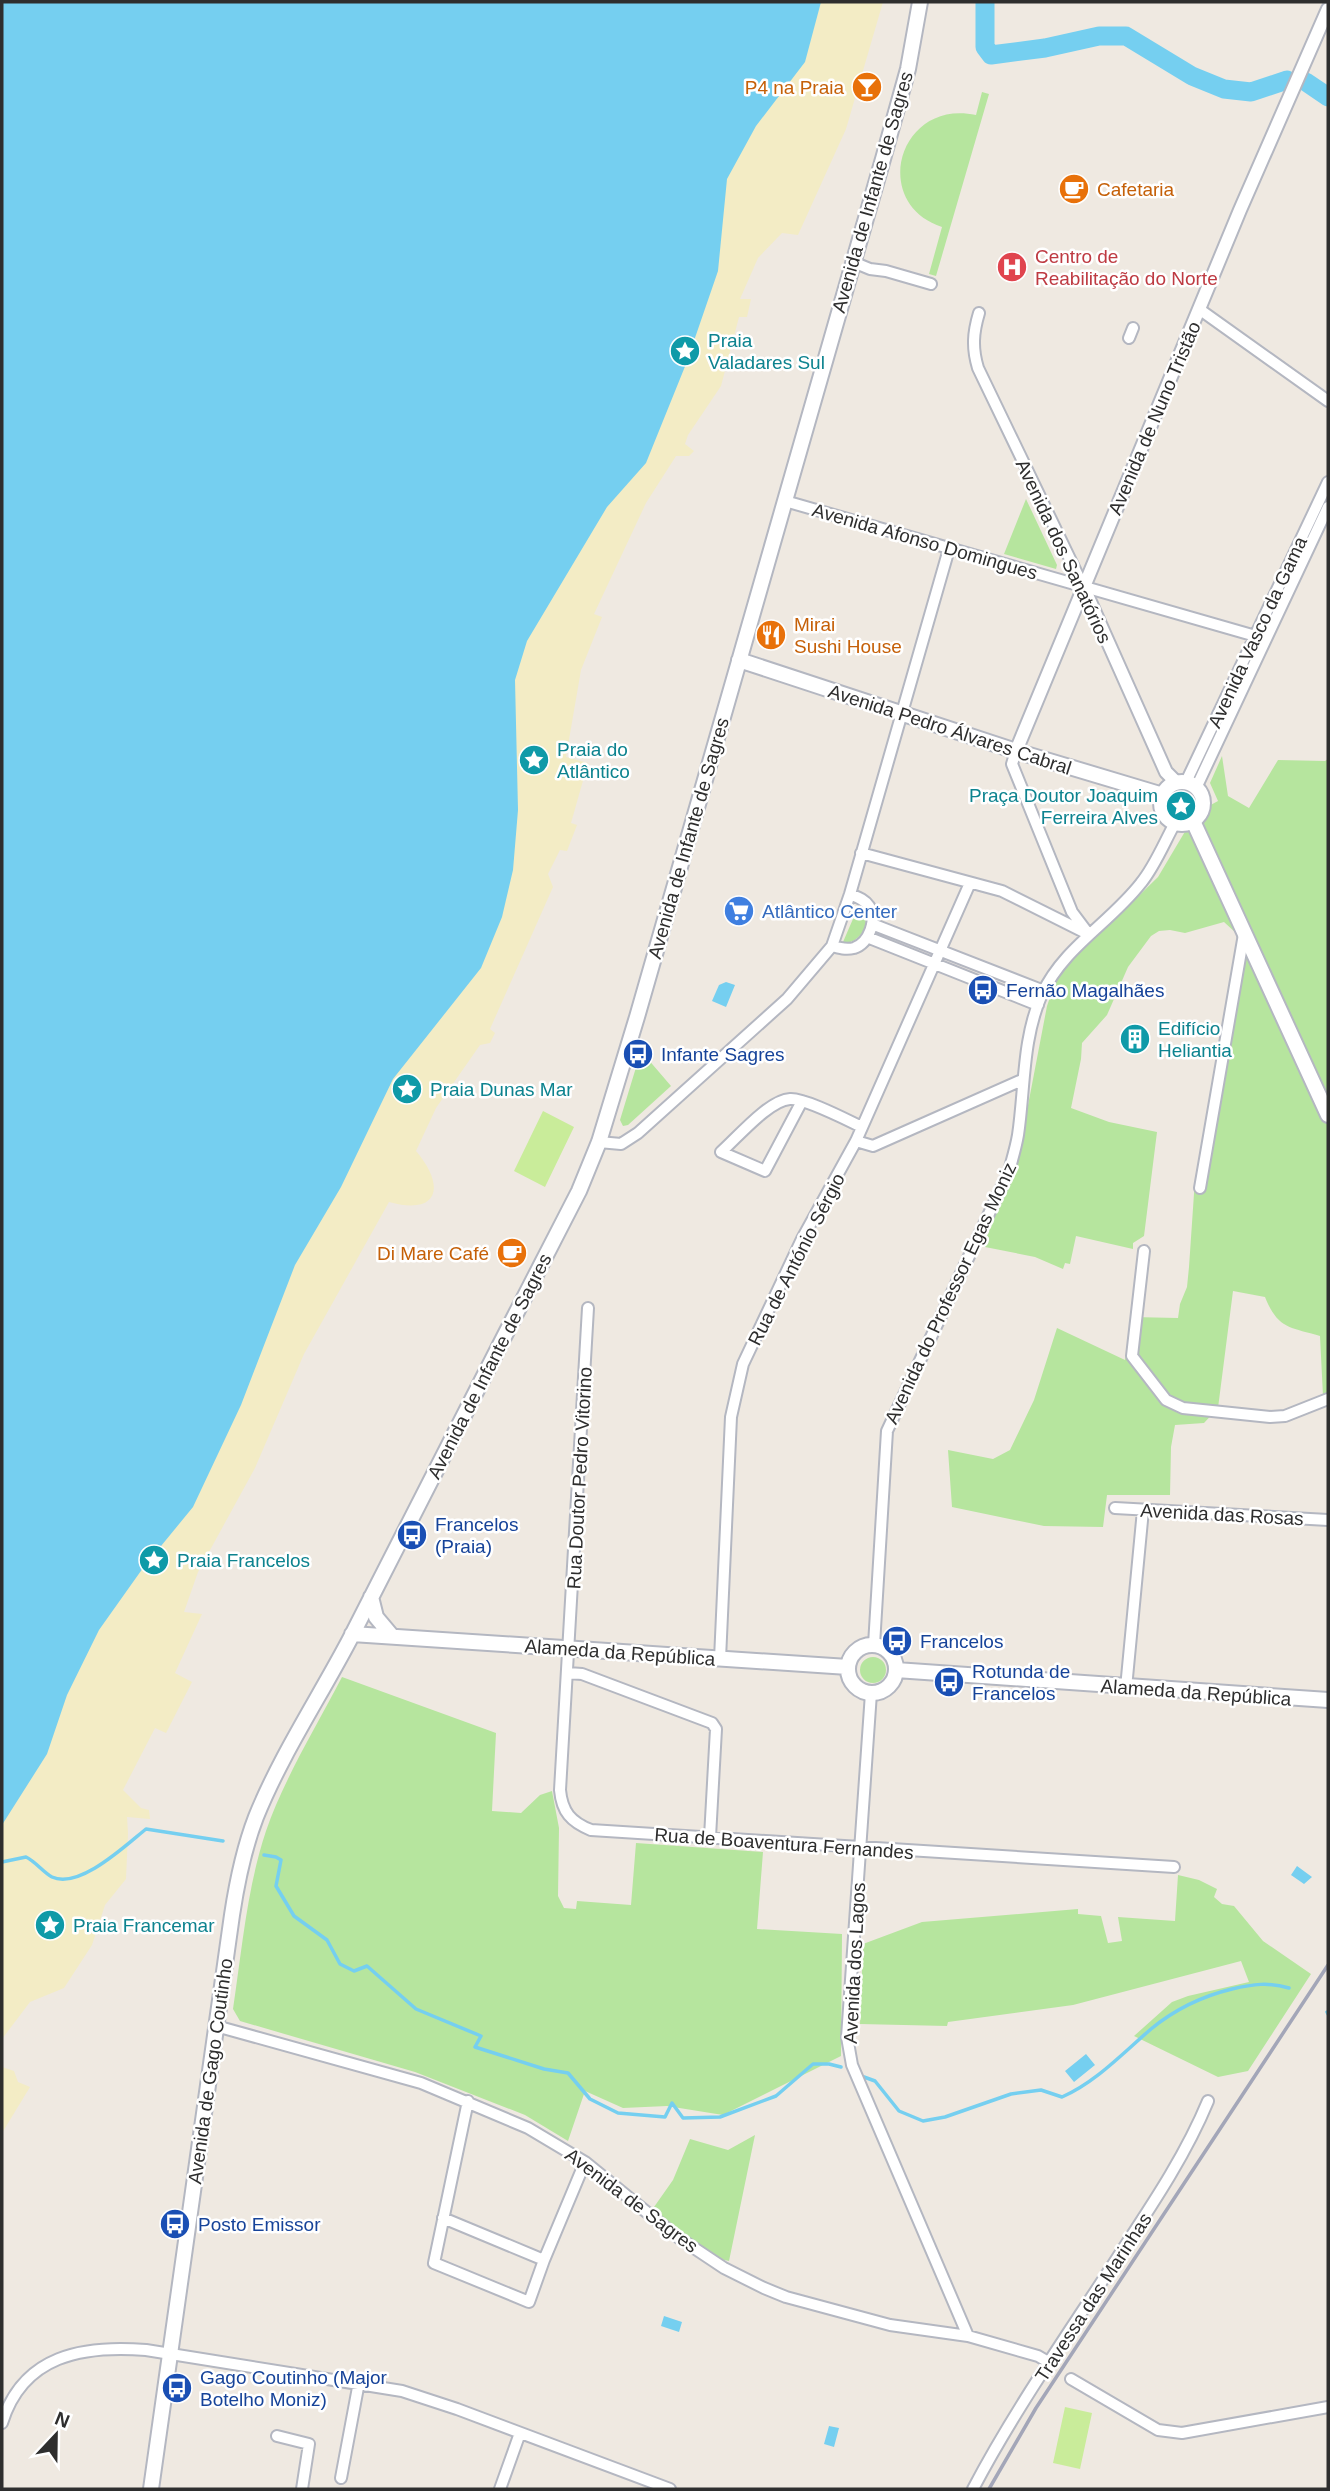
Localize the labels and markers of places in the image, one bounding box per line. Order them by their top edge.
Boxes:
bar icon: P4 na Praia [850,70,884,104]
place label: P4 na Praia [745,77,844,98]
cafe icon: Cafetaria [1057,172,1091,206]
place label: Cafetaria [1097,179,1175,200]
place label: Centro de Reabilitação do Norte [1035,246,1218,289]
hospital icon: Centro de Reabilitação do Norte [995,250,1029,284]
place label: Praia Valadares Sul [708,330,825,373]
place icon: Praia Valadares Sul [668,334,702,368]
place label: Mirai Sushi House [794,614,902,657]
restaurant icon: Mirai Sushi House [754,618,788,652]
place label: Praia do Atlântico [557,739,630,782]
place icon: Praia do Atlântico [517,743,551,777]
place label: Praça Doutor Joaquim Ferreira Alves [969,785,1158,828]
place icon: Praça Doutor Joaquim Ferreira Alves [1164,789,1198,823]
supermarket icon: Atlântico Center [722,894,756,928]
place label: Atlântico Center [762,901,898,922]
bus stop icon: Fernão Magalhães [966,973,1000,1007]
place label: Fernão Magalhães [1006,980,1164,1001]
place label: Edifício Heliantia [1158,1018,1232,1061]
building icon: Edifício Heliantia [1118,1022,1152,1056]
bus stop icon: Infante Sagres [621,1037,655,1071]
place label: Infante Sagres [661,1044,785,1065]
place icon: Praia Dunas Mar [390,1072,424,1106]
place label: Praia Dunas Mar [430,1079,573,1100]
cafe icon: Di Mare Café [495,1236,529,1270]
place label: Di Mare Café [377,1243,489,1264]
place label: Francelos (Praia) [435,1514,518,1557]
bus stop icon: Francelos (Praia) [395,1518,429,1552]
place icon: Praia Francelos [137,1543,171,1577]
place label: Praia Francelos [177,1550,310,1571]
bus stop icon: Francelos [880,1624,914,1658]
place label: Francelos [920,1631,1003,1652]
place label: Rotunda de Francelos [972,1661,1070,1704]
bus stop icon: Rotunda de Francelos [932,1665,966,1699]
place icon: Praia Francemar [33,1908,67,1942]
place label: Praia Francemar [73,1915,215,1936]
bus stop icon: Posto Emissor [158,2207,192,2241]
place label: Posto Emissor [198,2214,321,2235]
place label: Gago Coutinho (Major Botelho Moniz) [200,2367,388,2410]
bus stop icon: Gago Coutinho (Major Botelho Moniz) [160,2371,194,2405]

